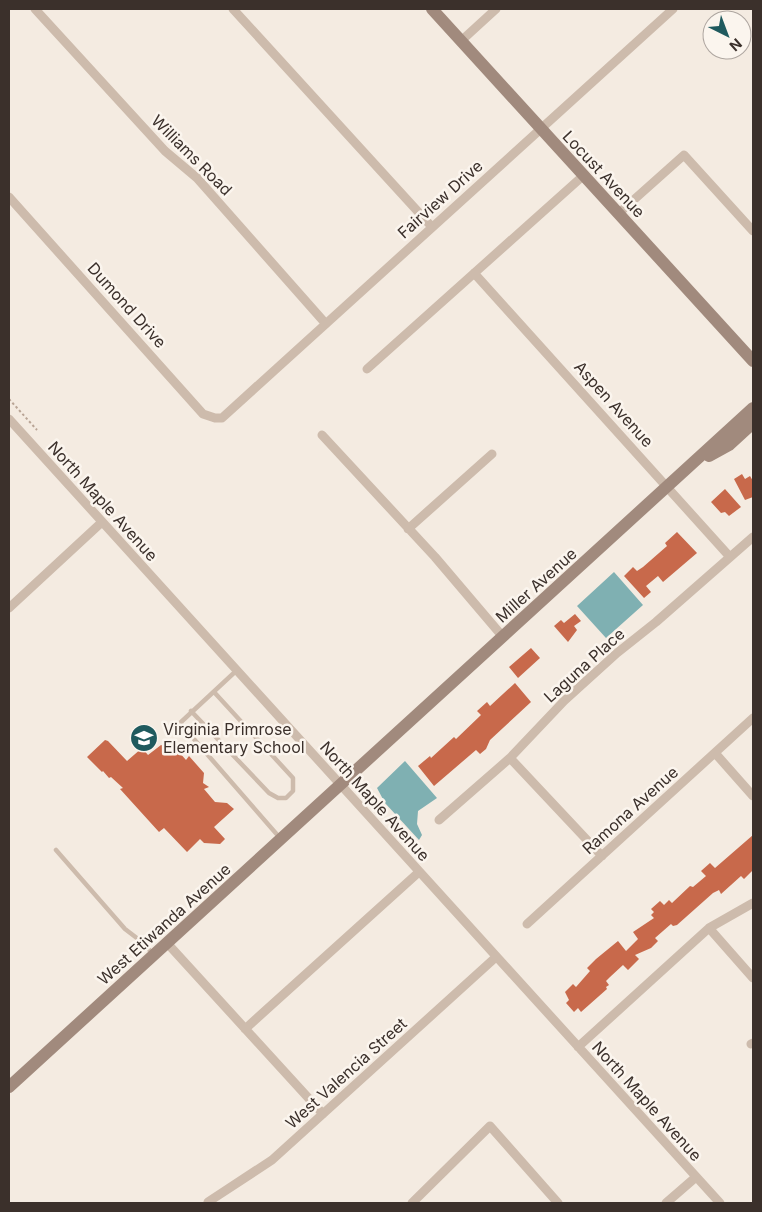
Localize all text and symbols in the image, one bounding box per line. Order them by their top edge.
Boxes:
north arrow [702,10,752,60]
text: N [726,35,746,55]
street label: Williams Road [148,111,236,199]
street label: Locust Avenue [559,126,649,222]
street label: Fairview Drive [393,156,487,242]
street label: Dumond Drive [83,258,171,352]
street label: Aspen Avenue [570,357,658,451]
street label: North Maple Avenue [44,437,162,565]
street label: Miller Avenue [491,543,581,627]
street label: Laguna Place [539,624,629,706]
place label: Virginia Primrose Elementary School [163,719,305,757]
school or university icon: Virginia Primrose Elementary School [129,723,159,753]
street label: North Maple Avenue [316,737,434,865]
street label: Ramona Avenue [578,762,682,858]
street label: West Etiwanda Avenue [93,859,235,989]
street label: West Valencia Street [281,1013,411,1133]
street label: North Maple Avenue [588,1037,706,1165]

